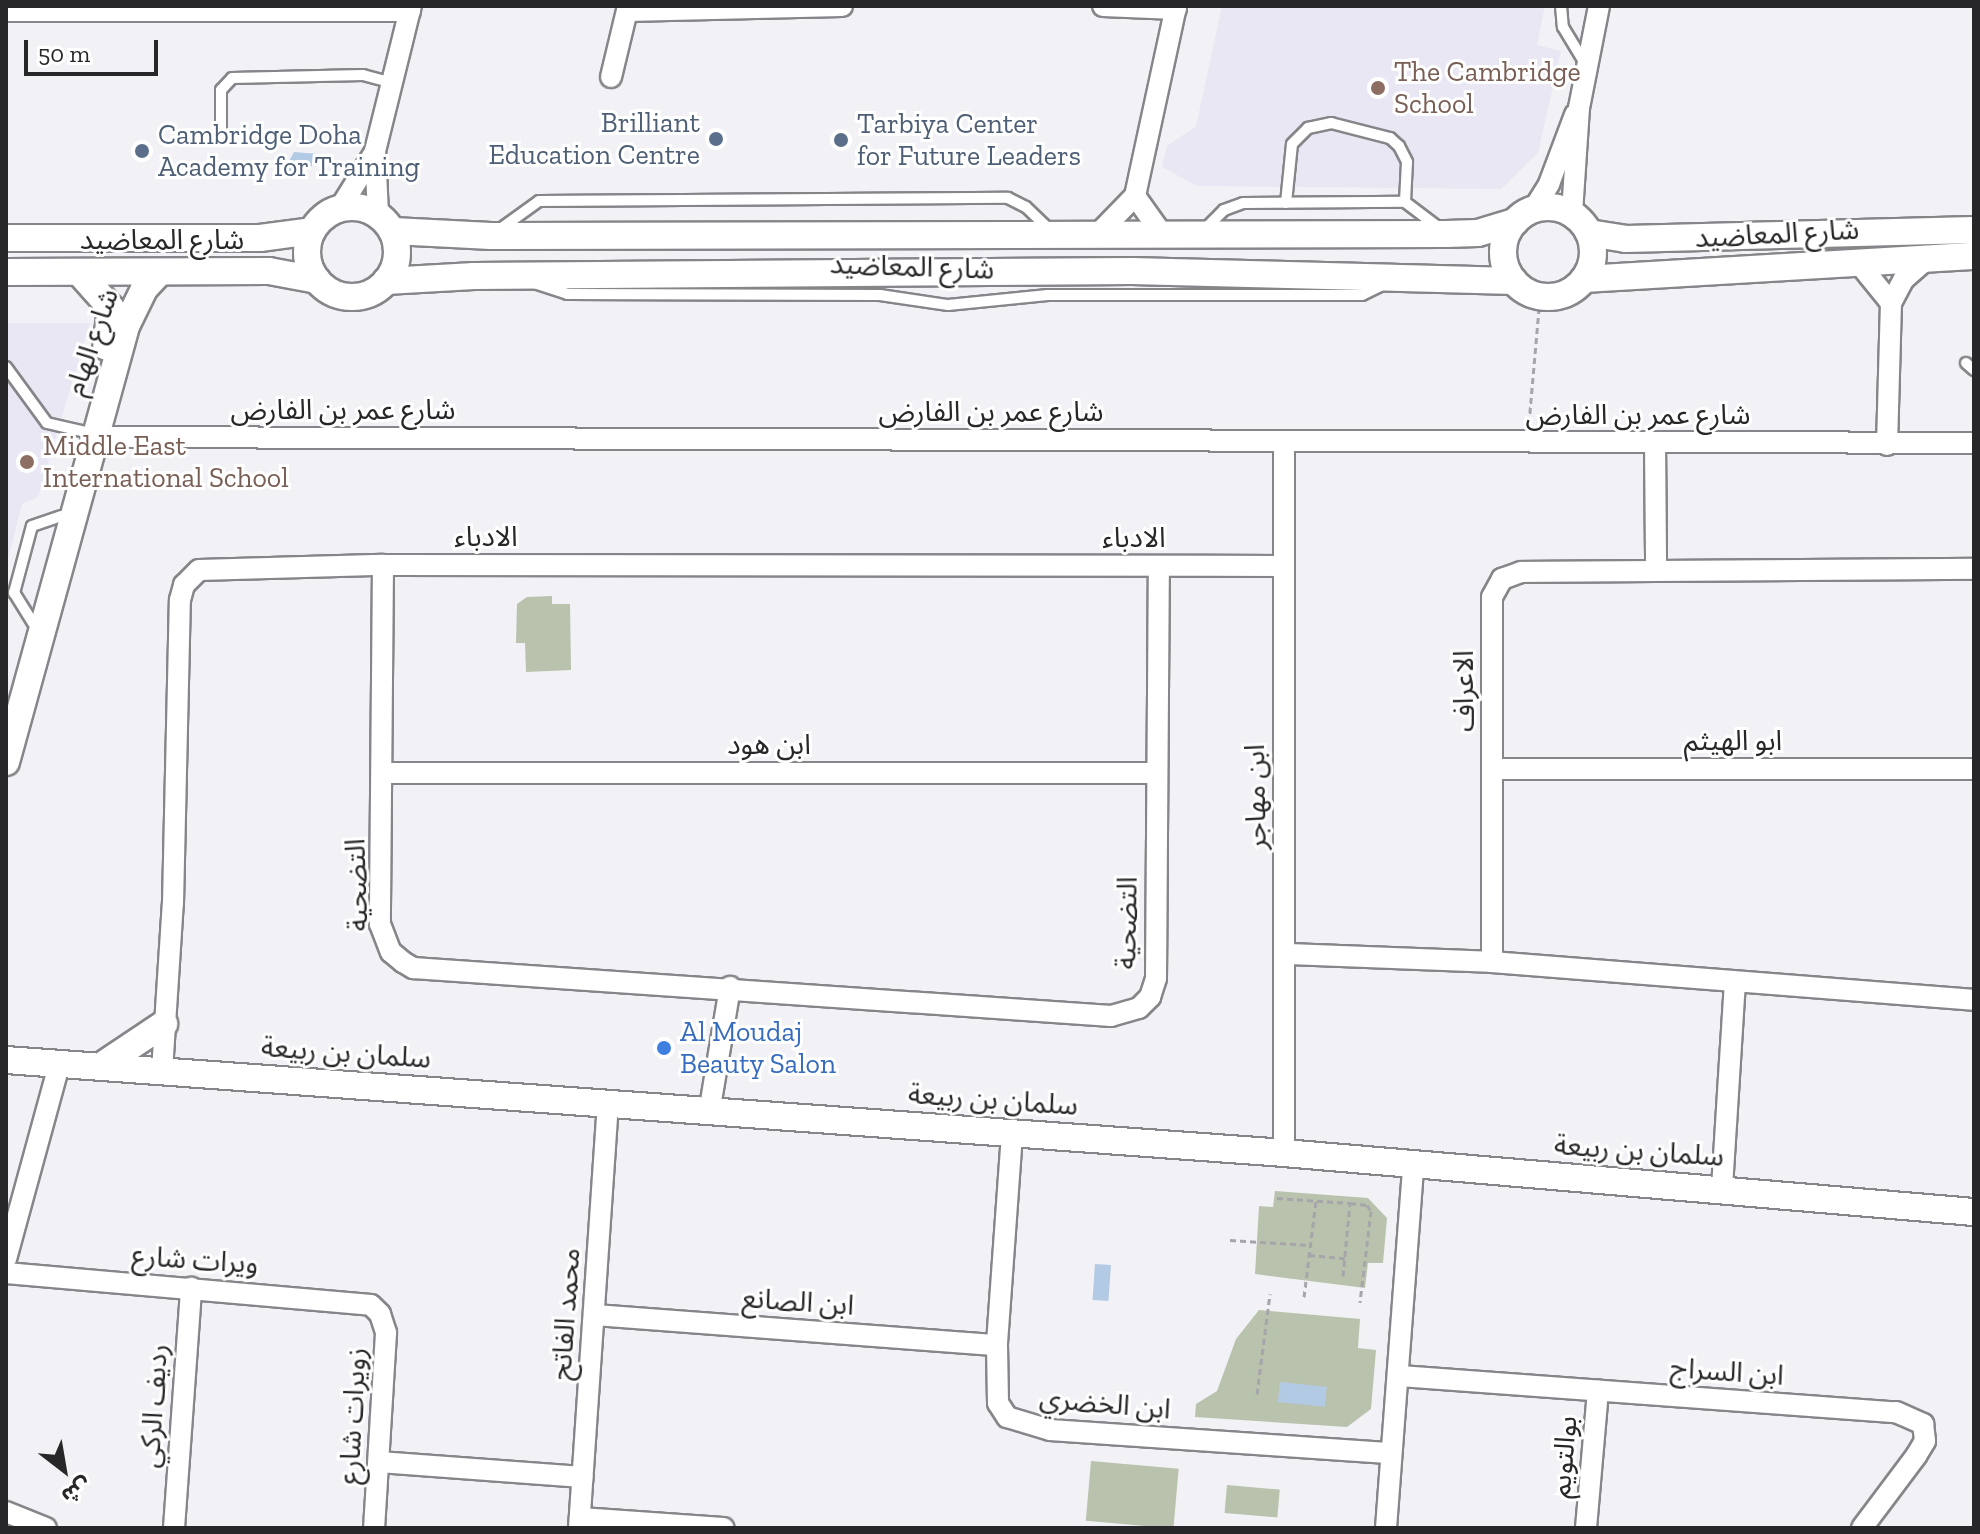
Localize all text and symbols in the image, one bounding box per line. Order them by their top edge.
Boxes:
scale bar [28,24,162,74]
text: 50 m [38,39,90,68]
place label: The Cambridge School [1394,55,1581,121]
marker: The Cambridge School [1369,79,1387,97]
place label: Brilliant Education Centre [488,106,700,172]
place label: Tarbiya Center for Future Leaders [857,107,1081,173]
place label: Cambridge Doha Academy for Training [158,118,421,184]
marker: Brilliant Education Centre [707,130,725,148]
marker: Tarbiya Center for Future Leaders [832,131,850,149]
marker: Cambridge Doha Academy for Training [133,142,151,160]
street label: شارع المعاضيد [1694,213,1860,255]
street label: شارع المعاضيد [80,223,244,257]
street label: شارع المعاضيد [829,247,995,287]
street label: شارع الهام [58,284,126,400]
street label: شارع عمر بن الفارض [231,393,455,427]
street label: شارع عمر بن الفارض [879,395,1103,429]
street label: شارع عمر بن الفارض [1526,398,1750,432]
place label: Middle East International School [43,429,289,495]
marker: Middle East International School [18,453,36,471]
street label: الادباء [454,520,518,554]
street label: الادباء [1102,521,1166,555]
street label: الاعراف [1447,650,1481,732]
street label: ابو الهيثم [1684,724,1782,758]
street label: ابن هود [727,728,811,762]
street label: ابن مهاجر [1238,744,1274,850]
street label: التضحية [339,838,375,932]
street label: التضحية [1109,876,1145,970]
place label: Al Moudaj Beauty Salon [680,1015,837,1081]
street label: سلمان بن ربيعة [260,1030,432,1076]
marker: Al Moudaj Beauty Salon [655,1039,673,1057]
street label: سلمان بن ربيعة [907,1077,1079,1123]
street label: سلمان بن ربيعة [1553,1128,1725,1174]
street label: ويرات شارع [131,1239,259,1281]
street label: محمد الفاتح [545,1247,587,1381]
street label: ابن الصانع [741,1281,855,1323]
street label: رديف الركي [133,1343,175,1469]
street label: زويرات شارع [333,1347,373,1485]
street label: ابن السراج [1669,1351,1785,1393]
street label: ابن الخضري [1038,1382,1172,1426]
street label: بوالتويم [1544,1414,1584,1500]
north arrow [24,1430,104,1510]
text: ش [57,1472,96,1510]

